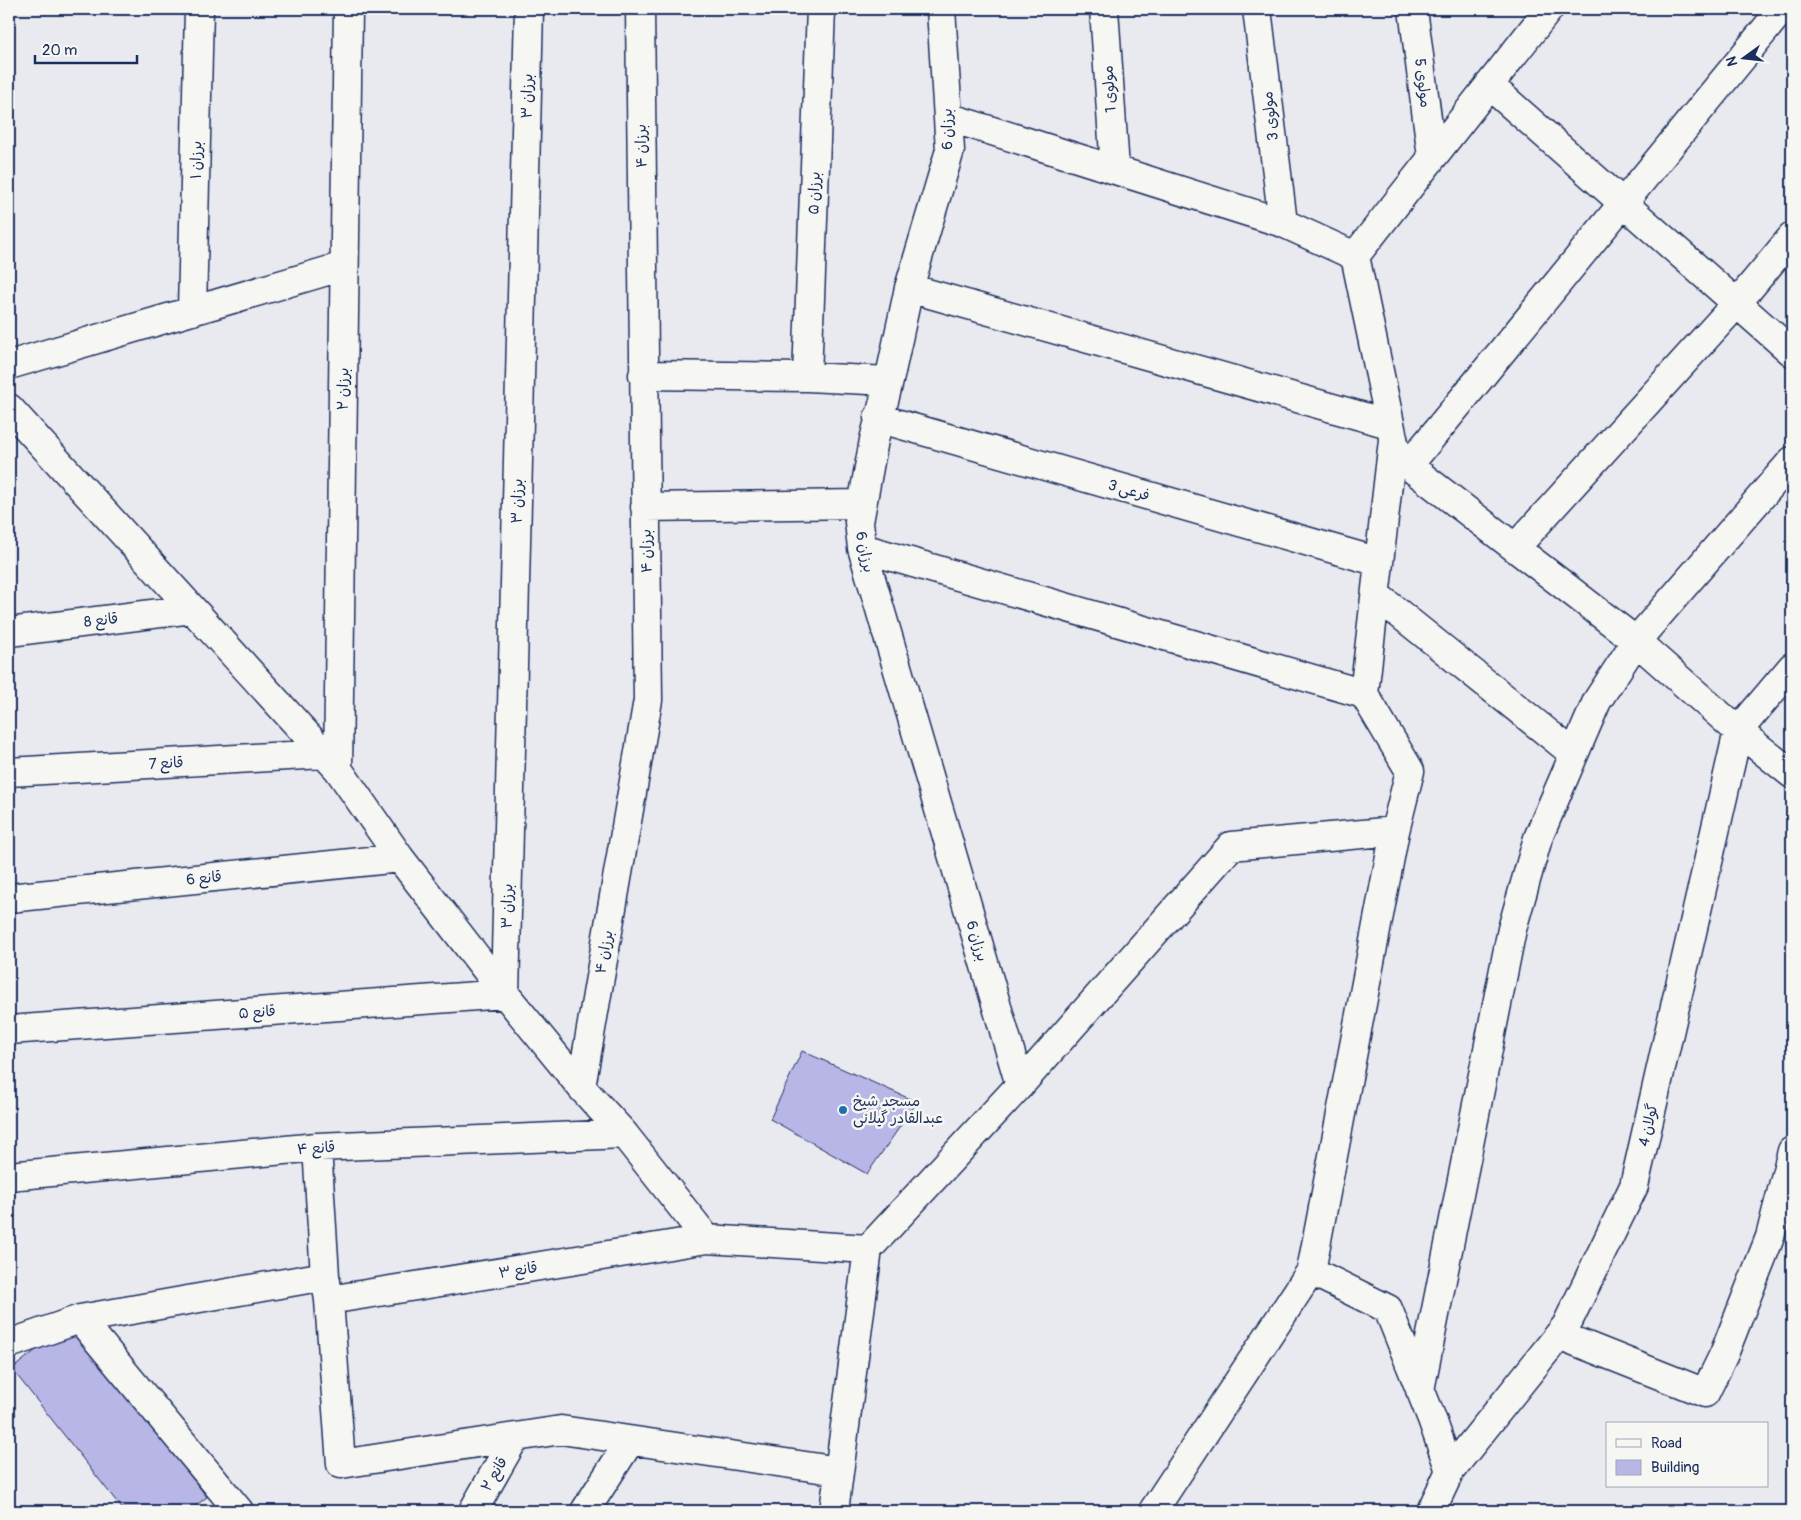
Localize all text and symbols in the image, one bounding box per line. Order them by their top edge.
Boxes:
scale bar [35,32,138,64]
north arrow [1718,32,1768,82]
text: 20 m [42,41,77,60]
text: N [1722,54,1741,68]
street label: مولوی 5 [1410,57,1435,109]
street label: مولوی 1 [1098,65,1121,113]
street label: برزان ۳ [518,73,537,119]
street label: مولوی 3 [1258,90,1283,142]
street label: برزان 6 [938,108,957,150]
street label: برزان ۴ [632,124,651,168]
street label: برزان ۱ [187,141,206,179]
street label: برزان ۵ [804,171,825,215]
street label: برزان ۲ [334,367,353,411]
street label: فرعی 3 [1106,475,1152,505]
street label: برزان ۳ [508,478,527,524]
street label: برزان ۴ [637,529,656,573]
street label: برزان 6 [851,530,878,574]
street label: قانع 8 [83,609,119,633]
street label: قانع 7 [148,753,184,775]
street label: قانع 6 [185,867,223,891]
street label: برزان ۳ [498,883,517,929]
street label: برزان 6 [961,918,992,964]
street label: برزان ۴ [591,929,618,975]
street label: قانع ۵ [238,1002,276,1024]
place label: مسجد شیخ عبدالقادر گیلانی [853,1092,943,1128]
street label: گولان 4 [1634,1102,1663,1148]
marker: مسجد شیخ عبدالقادر گیلانی [837,1104,849,1116]
street label: قانع ۴ [296,1138,336,1160]
street label: قانع ۳ [497,1258,539,1284]
legend [1606,1422,1768,1488]
text: Road [1651,1434,1682,1453]
street label: قانع ۲ [477,1453,513,1496]
text: Building [1651,1458,1699,1477]

